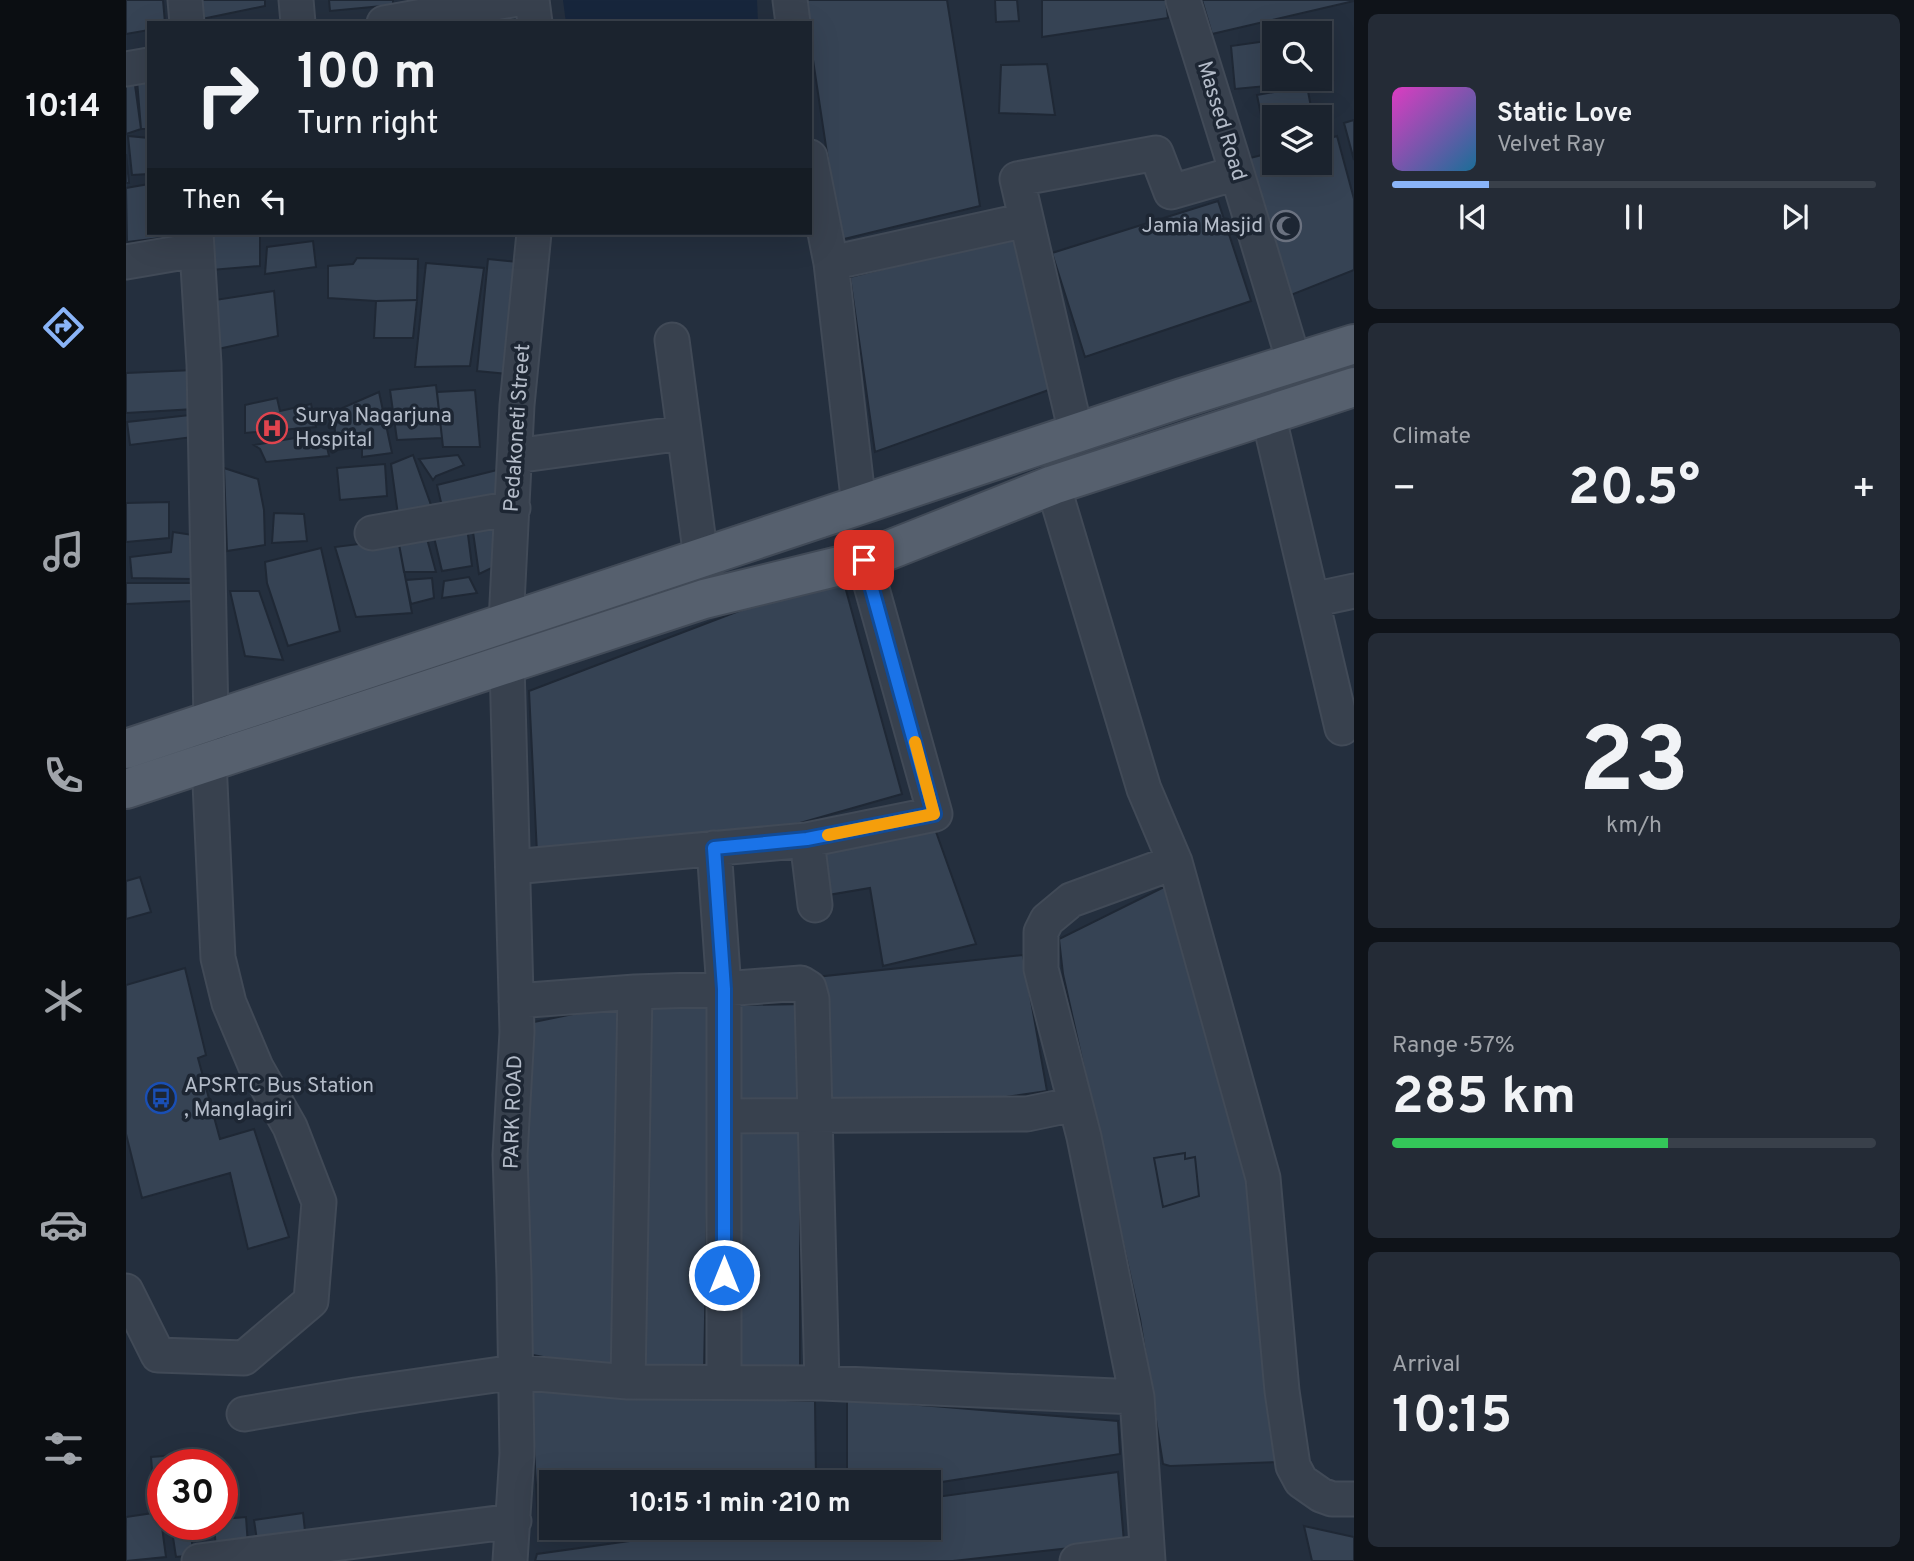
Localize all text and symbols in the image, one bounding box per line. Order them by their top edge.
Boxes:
map controls [1262,21,1332,175]
button: search [1262,21,1332,91]
text: 100 m [297,44,436,106]
icon: right [182,49,273,140]
street label: Massed Road [1190,58,1252,184]
text: 10:14 [25,88,101,128]
text: Static Love [1497,98,1632,131]
text: Turn right [297,105,439,145]
button: layers [1262,105,1332,175]
text: Velvet Ray [1497,131,1605,160]
icon: left [255,182,293,220]
text: Then [182,185,241,218]
icon: previous [1454,198,1492,236]
icon: pause [1615,198,1653,236]
icon: next [1776,198,1814,236]
mosque icon: Jamia Masjid [1269,209,1303,243]
place label: Jamia Masjid [1141,213,1263,240]
icon: directions [39,303,88,352]
street label: Pedakoneti Street [499,343,537,513]
place label: Surya Nagarjuna Hospital [295,403,452,454]
hospital icon: Surya Nagarjuna Hospital [255,411,289,445]
text: Climate [1392,423,1471,452]
text: 20.5° [1568,457,1700,523]
text: − [1392,466,1417,515]
text: + [1851,466,1876,515]
icon: music [39,527,88,576]
pin [834,530,894,590]
icon: arrive [845,541,883,579]
text: 23 [1579,709,1689,824]
icon: phone [39,751,88,800]
text: km/h [1606,812,1662,841]
icon: climate [39,976,88,1025]
text: Range · 57% [1392,1032,1515,1061]
street label: PARK ROAD [499,1054,529,1170]
text: 285 km [1392,1066,1576,1132]
place label: APSRTC Bus Station , Manglagiri [184,1073,374,1124]
bus stop icon: APSRTC Bus Station , Manglagiri [144,1081,178,1115]
icon: car [39,1200,88,1249]
position arrow [687,1238,761,1312]
text: Arrival [1392,1351,1461,1380]
text: 10:15 [1392,1385,1512,1451]
icon: filters [39,1424,88,1473]
speed limit sign: 30 [147,1449,238,1540]
text: 10:15 · 1 min · 210 m [629,1488,851,1521]

